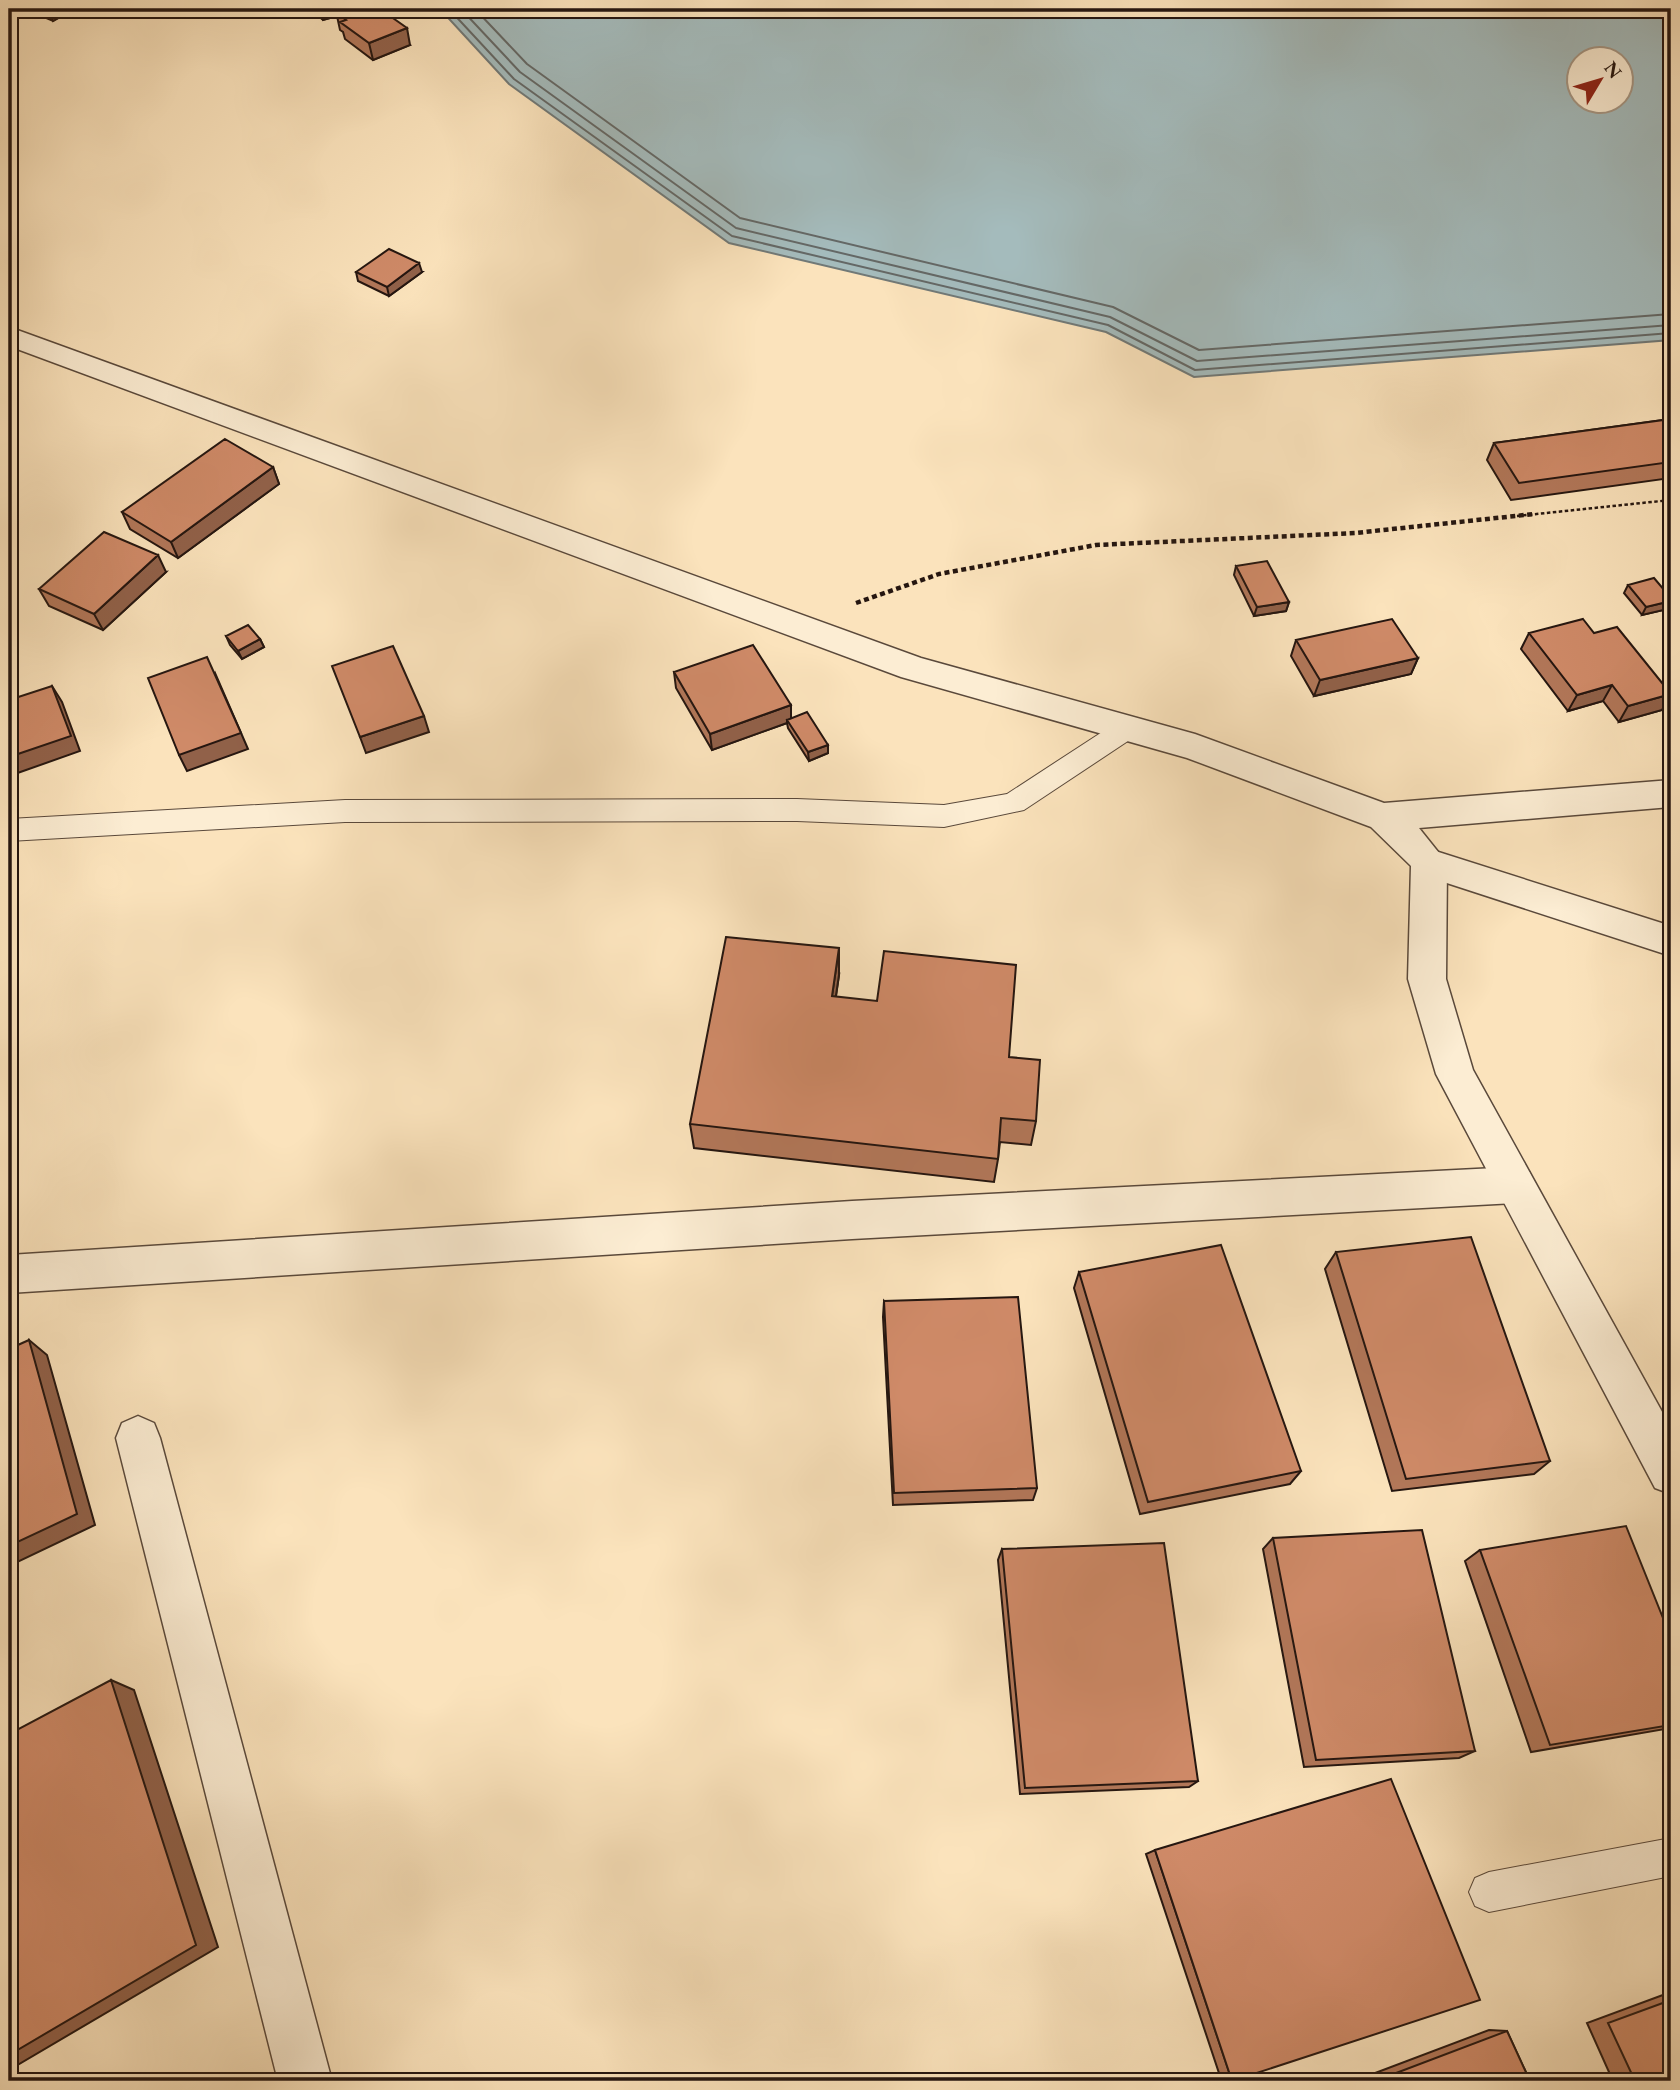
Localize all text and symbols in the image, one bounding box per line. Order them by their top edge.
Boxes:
north arrow [1564,46,1634,116]
text: N [1598,56,1628,84]

